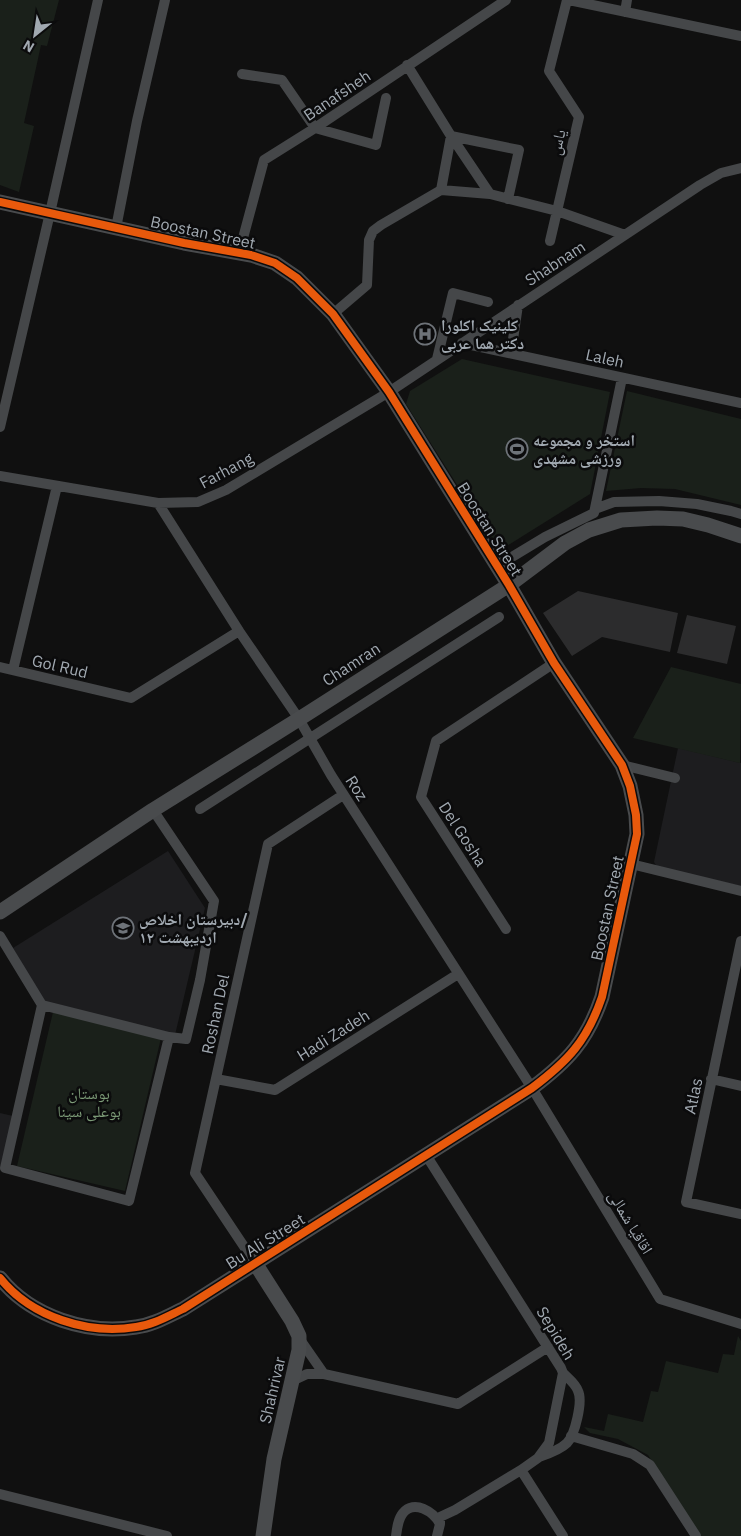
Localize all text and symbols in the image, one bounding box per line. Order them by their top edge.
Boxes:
north arrow [10,10,60,60]
text: N [20,36,37,57]
street label: Banafsheh [300,65,374,125]
street label: یاس [544,127,571,157]
street label: Boostan Street [149,211,257,253]
street label: Shabnam [521,236,589,290]
place label: کلینیک اکلورا دکتر هما عربی [441,315,524,353]
hospital icon: کلینیک اکلورا دکتر هما عربی [413,322,437,346]
street label: Laleh [584,344,626,372]
place label: استخر و مجموعه ورزشی مشهدی [533,430,635,468]
sports icon: استخر و مجموعه ورزشی مشهدی [505,437,529,461]
street label: Farhang [196,447,257,492]
street label: Boostan Street [453,478,527,580]
street label: Chamran [318,638,384,690]
street label: Gol Rud [30,650,90,682]
street label: Roz [341,772,373,804]
street label: Del Gosha [435,798,492,871]
street label: Boostan Street [586,854,628,962]
place label: دبیرستان اخلاص/ ۱۲ اردیبهشت [139,909,248,947]
school or university icon: دبیرستان اخلاص/ ۱۲ اردیبهشت [111,916,135,940]
street label: Roshan Del [197,972,233,1056]
street label: Hadi Zadeh [293,1005,373,1065]
street label: Atlas [679,1076,707,1116]
park label: بوستان بوعلی سینا [57,1083,121,1122]
street label: اقاقیا شمالی [603,1187,658,1258]
street label: Bu Ali Street [222,1209,308,1273]
street label: Sepideh [532,1303,580,1363]
street label: Shahrivar [255,1354,289,1425]

